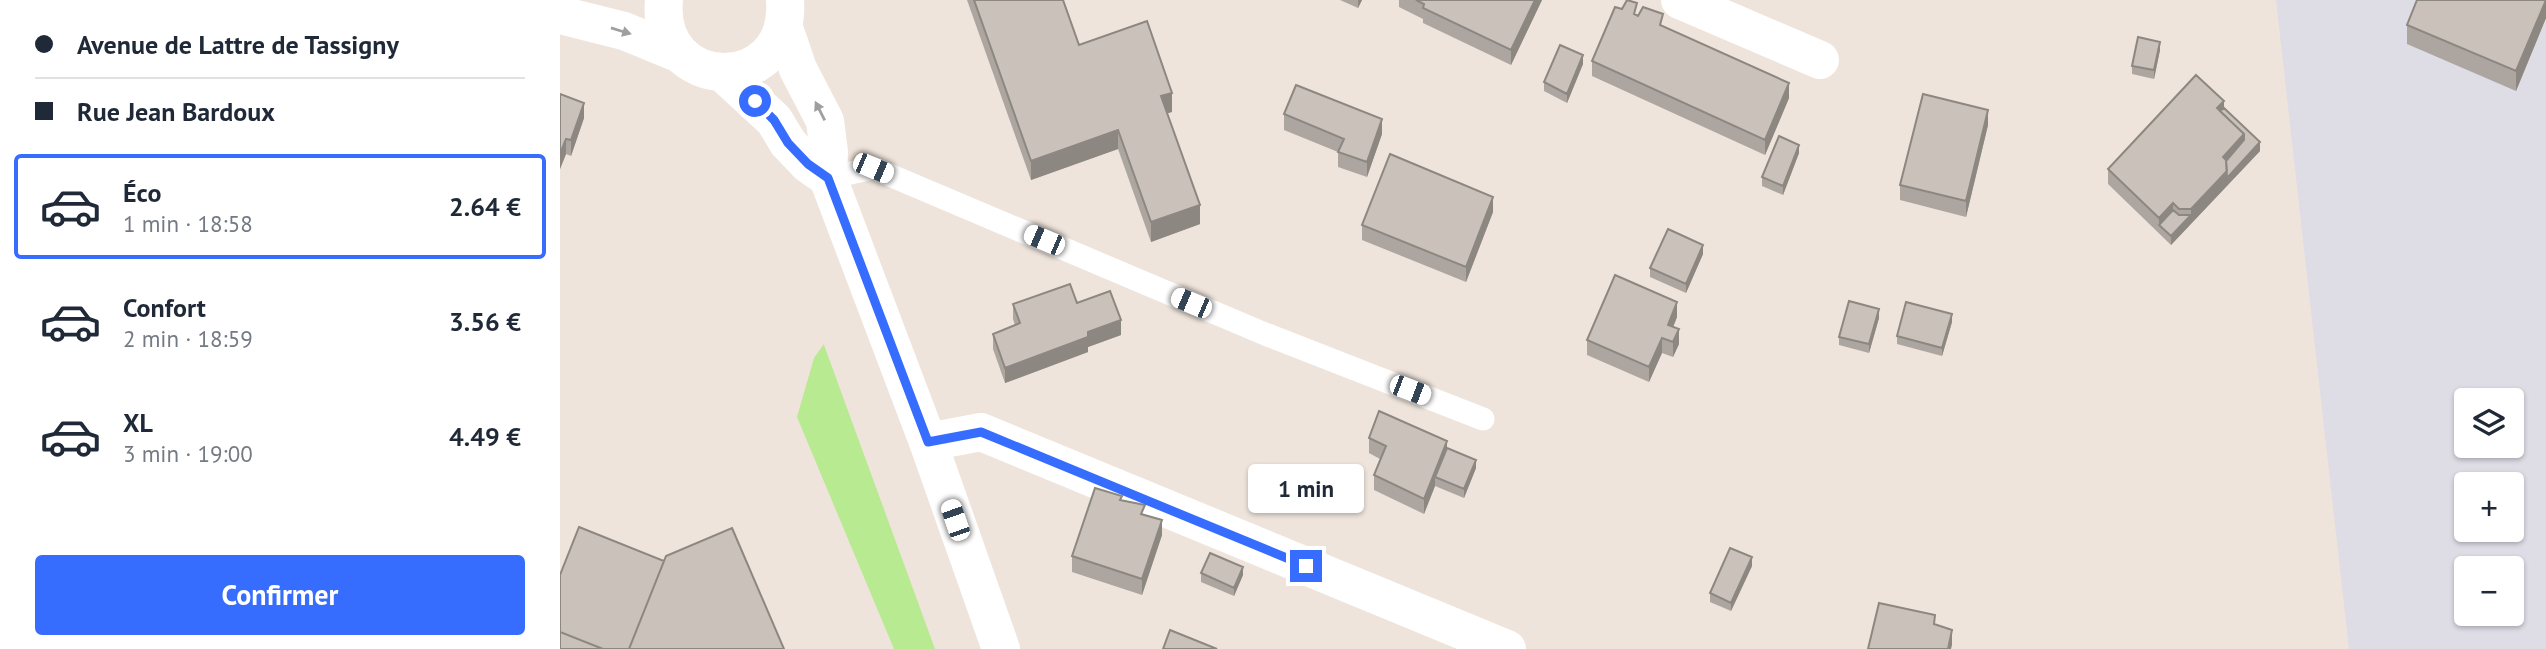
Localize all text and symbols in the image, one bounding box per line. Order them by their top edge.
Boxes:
one-way arrow [611,27,632,37]
text: Avenue de Lattre de Tassigny [77,28,399,61]
route start [739,85,771,117]
text: Rue Jean Bardoux [77,95,275,128]
one-way arrow [814,101,825,121]
car [850,150,897,186]
icon: car [39,175,102,238]
text: Éco [123,176,161,209]
text: 2.64 € [449,190,521,223]
text: 1 min · 18:58 [123,209,253,238]
car [1021,222,1068,258]
car [1168,285,1215,321]
icon: car [39,290,102,353]
text: Confort [123,291,206,324]
text: 3.56 € [449,305,521,338]
text: 2 min · 18:59 [123,324,253,353]
car [1387,373,1434,407]
map controls [2454,388,2524,626]
button: layers [2454,388,2524,458]
icon: car [39,405,102,468]
text: XL [123,406,153,439]
text: 4.49 € [449,420,521,453]
text: 3 min · 19:00 [123,439,253,468]
callout: 1 min [1248,464,1364,514]
button: + [2454,472,2524,542]
text: 1 min [1278,474,1334,503]
car [939,497,972,543]
route end [1290,550,1322,582]
button: Confirmer [35,555,525,635]
button: − [2454,556,2524,626]

